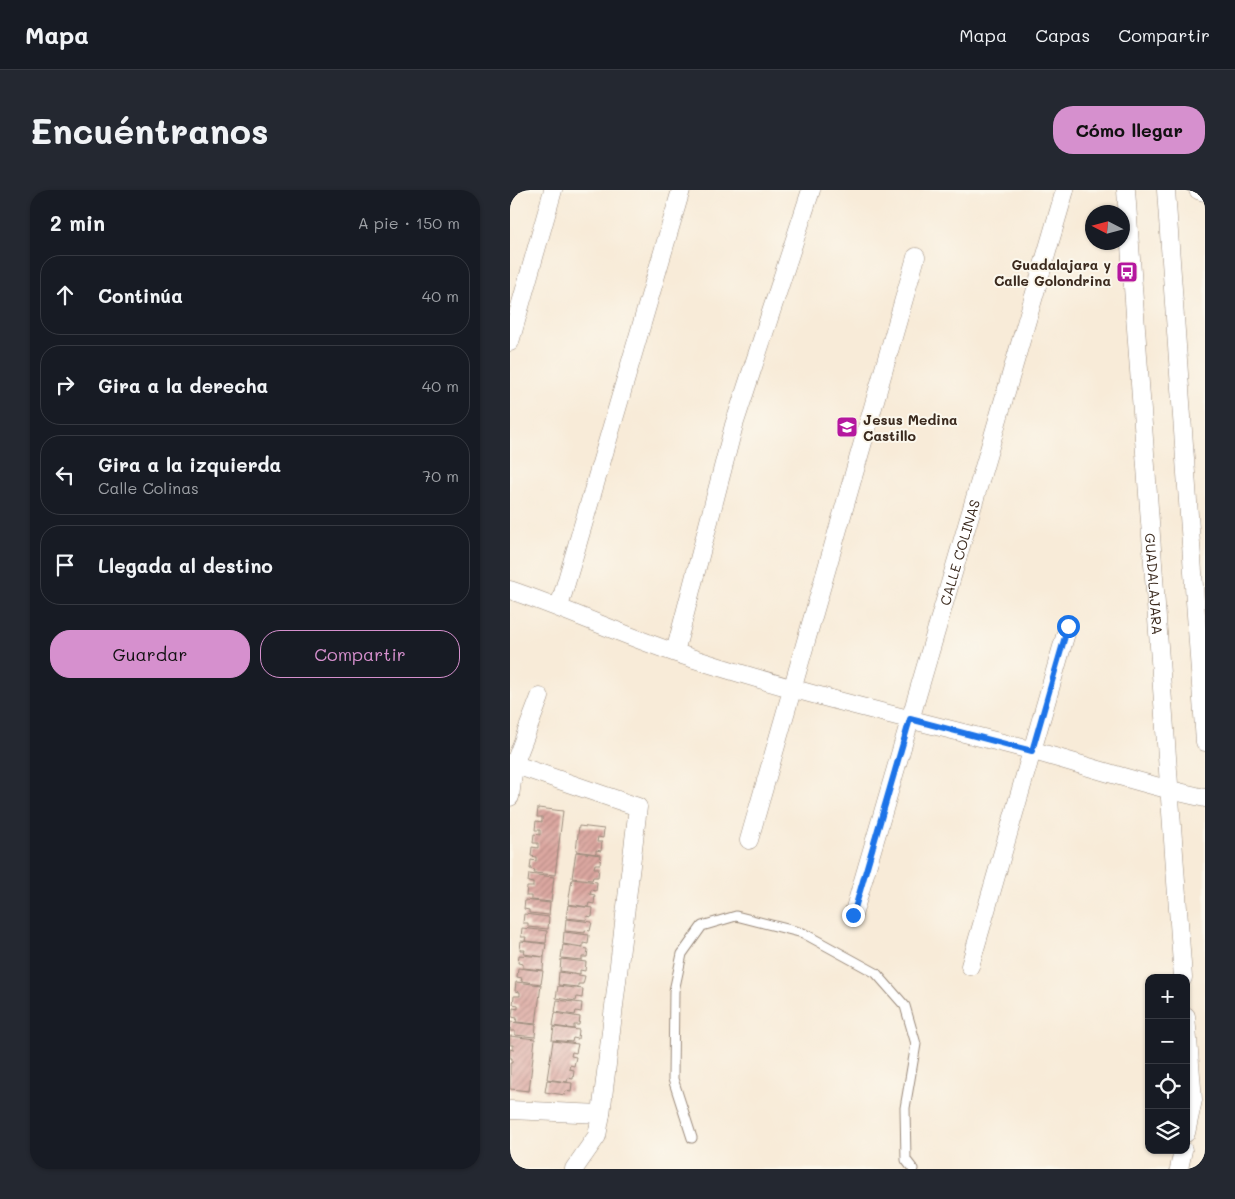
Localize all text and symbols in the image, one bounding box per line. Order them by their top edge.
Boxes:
text: Mapa [25,19,89,50]
text: Mapa [959,23,1007,47]
text: Capas [1035,23,1090,47]
text: Compartir [1118,23,1210,47]
button: Cómo llegar [1053,106,1205,154]
text: Encuéntranos [30,107,269,153]
north arrow [1085,205,1130,250]
text: 2 min [50,209,105,236]
text: A pie · 150 m [358,212,460,233]
place label: Guadalajara y Calle Golondrina [994,255,1111,290]
bus stop icon: Guadalajara y Calle Golondrina [1115,260,1139,284]
icon: ahead [51,281,79,309]
text: Continúa [98,283,183,308]
text: 40 m [422,285,459,306]
icon: right [51,371,79,399]
text: Gira a la derecha [98,373,268,398]
text: 40 m [422,375,459,396]
place label: Jesus Medina Castillo [863,410,958,445]
school or university icon: Jesus Medina Castillo [835,415,859,439]
text: Gira a la izquierda [98,452,281,477]
icon: left [51,461,79,489]
text: 70 m [422,465,459,486]
text: Calle Colinas [98,477,199,498]
street label: CALLE COLINAS [935,497,984,607]
street label: GUADALAJARA [1141,532,1168,635]
icon: arrive [51,551,79,579]
text: Llegada al destino [98,553,273,578]
route start [1057,615,1080,638]
button: Guardar [50,630,250,678]
button: Compartir [260,630,460,678]
route end [842,904,865,927]
map controls [1145,974,1190,1154]
button: + [1145,974,1190,1019]
button: − [1145,1019,1190,1064]
button: locate [1145,1064,1190,1109]
button: layers [1145,1109,1190,1154]

